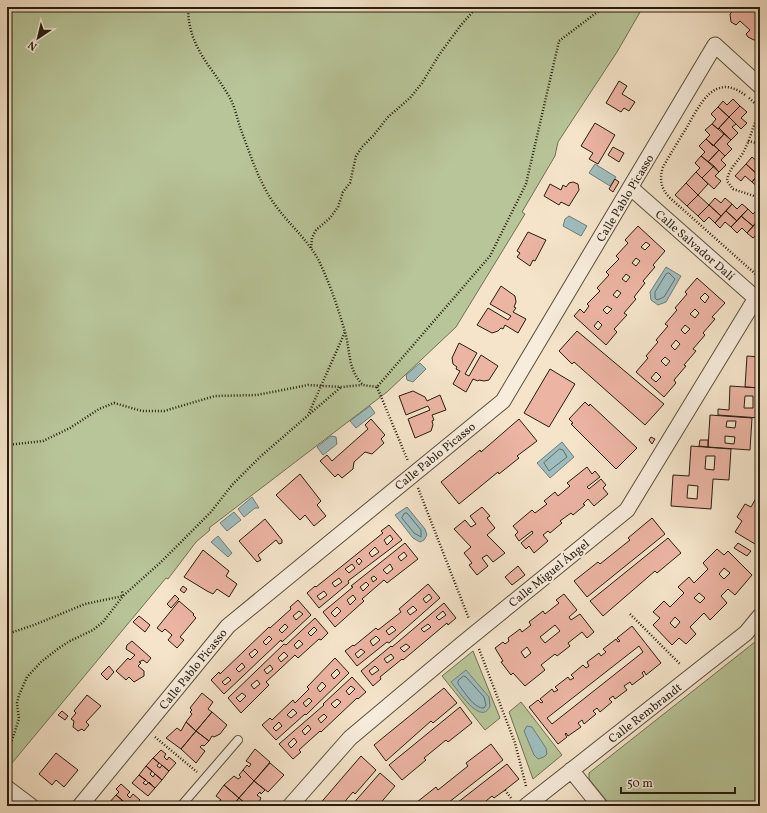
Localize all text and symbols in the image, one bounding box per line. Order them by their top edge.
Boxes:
north arrow [18,18,58,58]
text: N [26,37,41,53]
street label: Calle Pablo Picasso [593,152,658,245]
street label: Calle Salvador Dalí [651,207,738,285]
street label: Calle Pablo Picasso [392,419,479,494]
street label: Calle Miguel Ángel [505,535,594,611]
street label: Calle Pablo Picasso [156,626,231,713]
street label: Calle Rembrandt [606,680,686,748]
scale bar [621,769,735,795]
text: 50 m [627,776,653,792]

